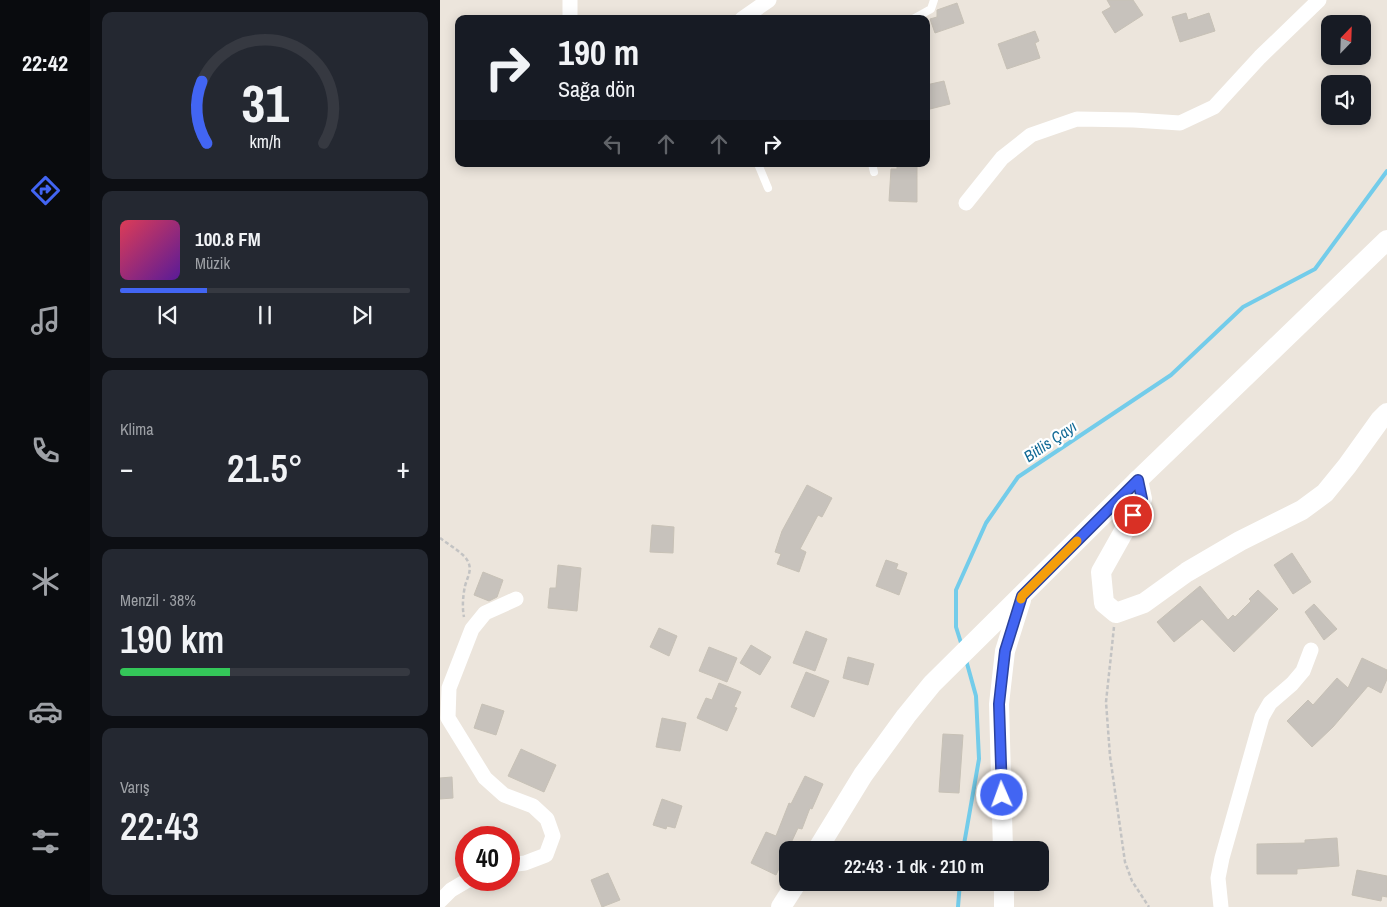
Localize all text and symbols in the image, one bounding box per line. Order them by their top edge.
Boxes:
north arrow [1321,15,1371,65]
map controls [1321,15,1371,125]
text: 190 m [558,29,639,76]
icon: right [475,35,540,100]
text: 22:42 [22,48,68,78]
text: 31 [241,68,289,138]
text: Sağa dön [558,74,635,104]
button: sound [1321,75,1371,125]
text: km/h [249,130,281,154]
icon: left [599,130,627,158]
icon: ahead [652,130,680,158]
icon: ahead [705,130,733,158]
icon: right [758,130,786,158]
icon: directions [28,173,63,208]
text: 100.8 FM [195,226,261,252]
text: Müzik [195,252,230,274]
icon: previous [154,301,182,329]
icon: pause [251,301,279,329]
icon: next [348,301,376,329]
icon: music [28,303,63,338]
water label: Bitlis Çayı [1019,415,1081,467]
text: Klima [120,418,154,440]
icon: phone [28,433,63,468]
text: 21.5° [227,443,303,494]
text: − [120,449,133,487]
text: + [397,449,410,487]
pin [1112,494,1154,536]
icon: arrive [1119,501,1147,529]
icon: climate [28,564,63,599]
text: Menzil · 38% [120,589,196,611]
text: 190 km [120,614,224,665]
icon: car [28,694,63,729]
position arrow [975,768,1027,820]
text: Varış [120,776,150,798]
text: 22:43 [120,801,199,852]
icon: filters [28,824,63,859]
speed limit sign: 40 [455,826,520,891]
text: 22:43 · 1 dk · 210 m [844,853,984,879]

